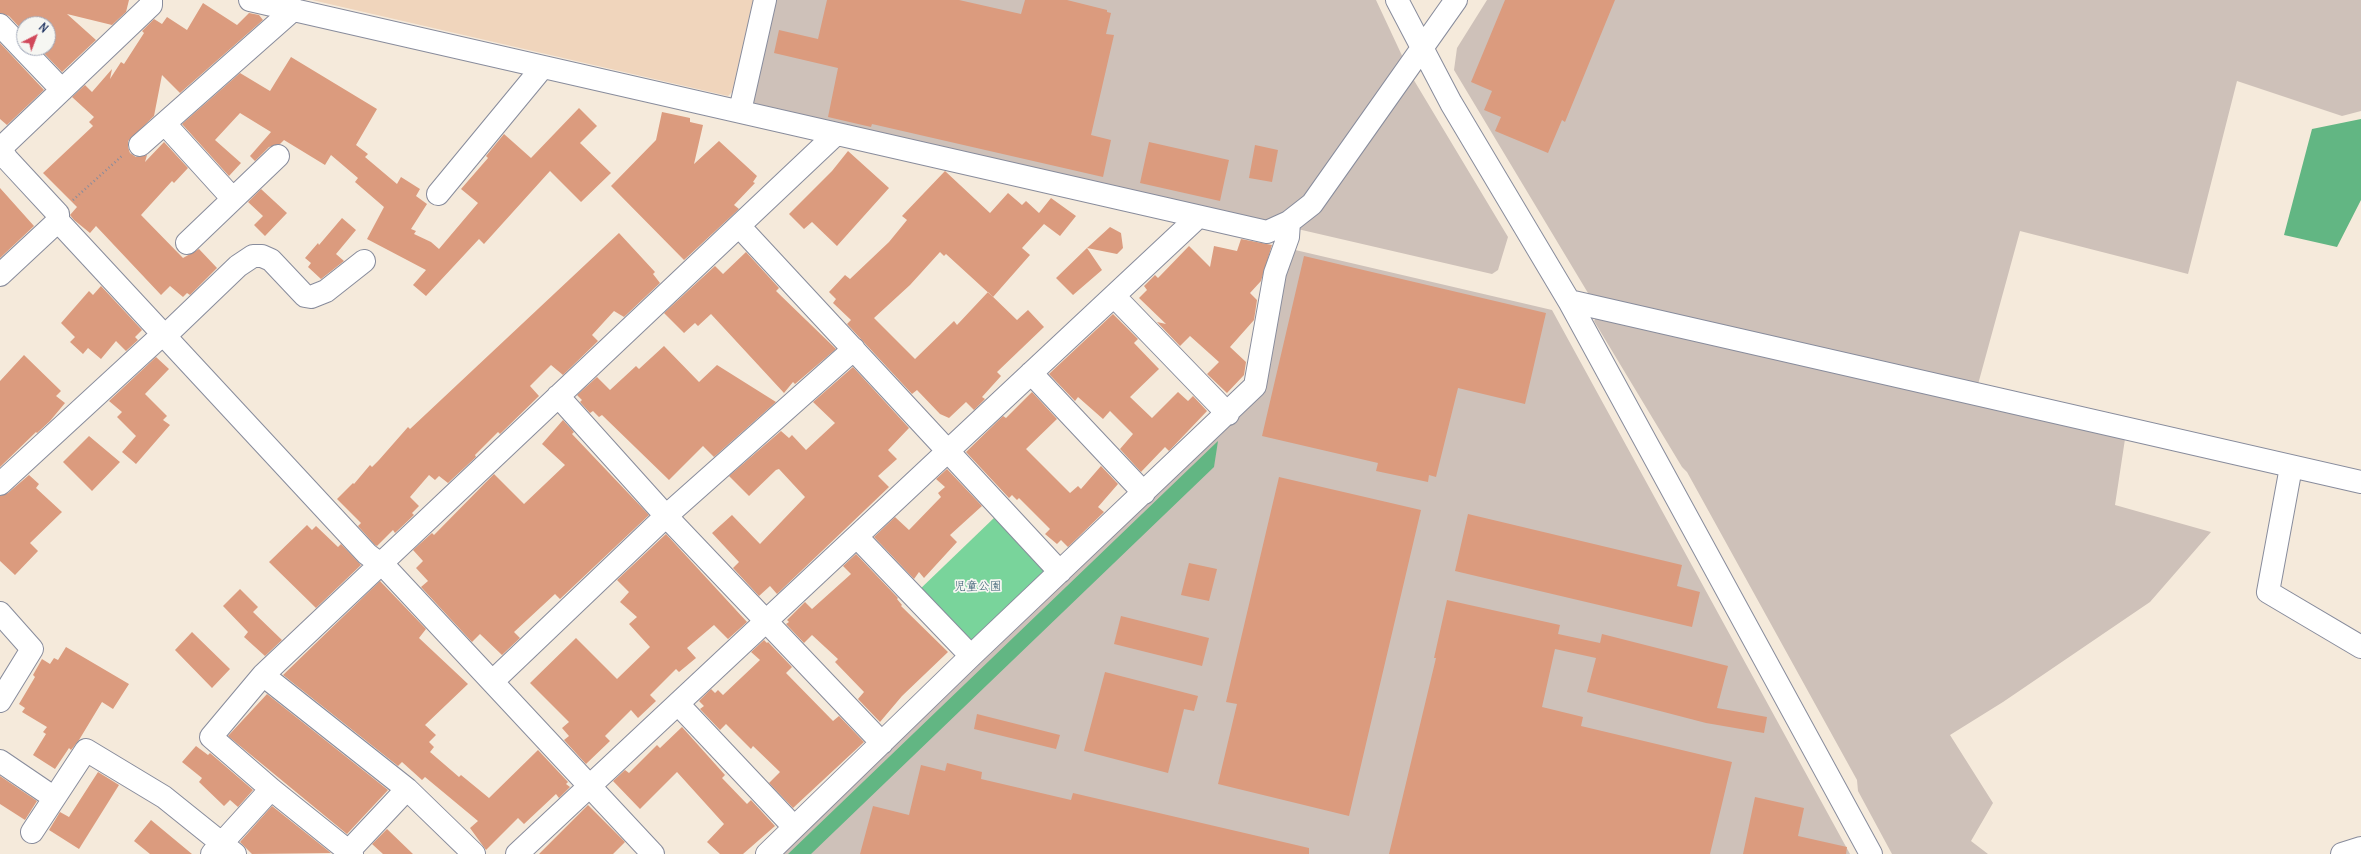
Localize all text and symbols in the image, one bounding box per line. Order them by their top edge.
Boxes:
north arrow [16,16,56,56]
text: N [36,20,51,36]
park label: 児童公園 [954,580,1002,594]

